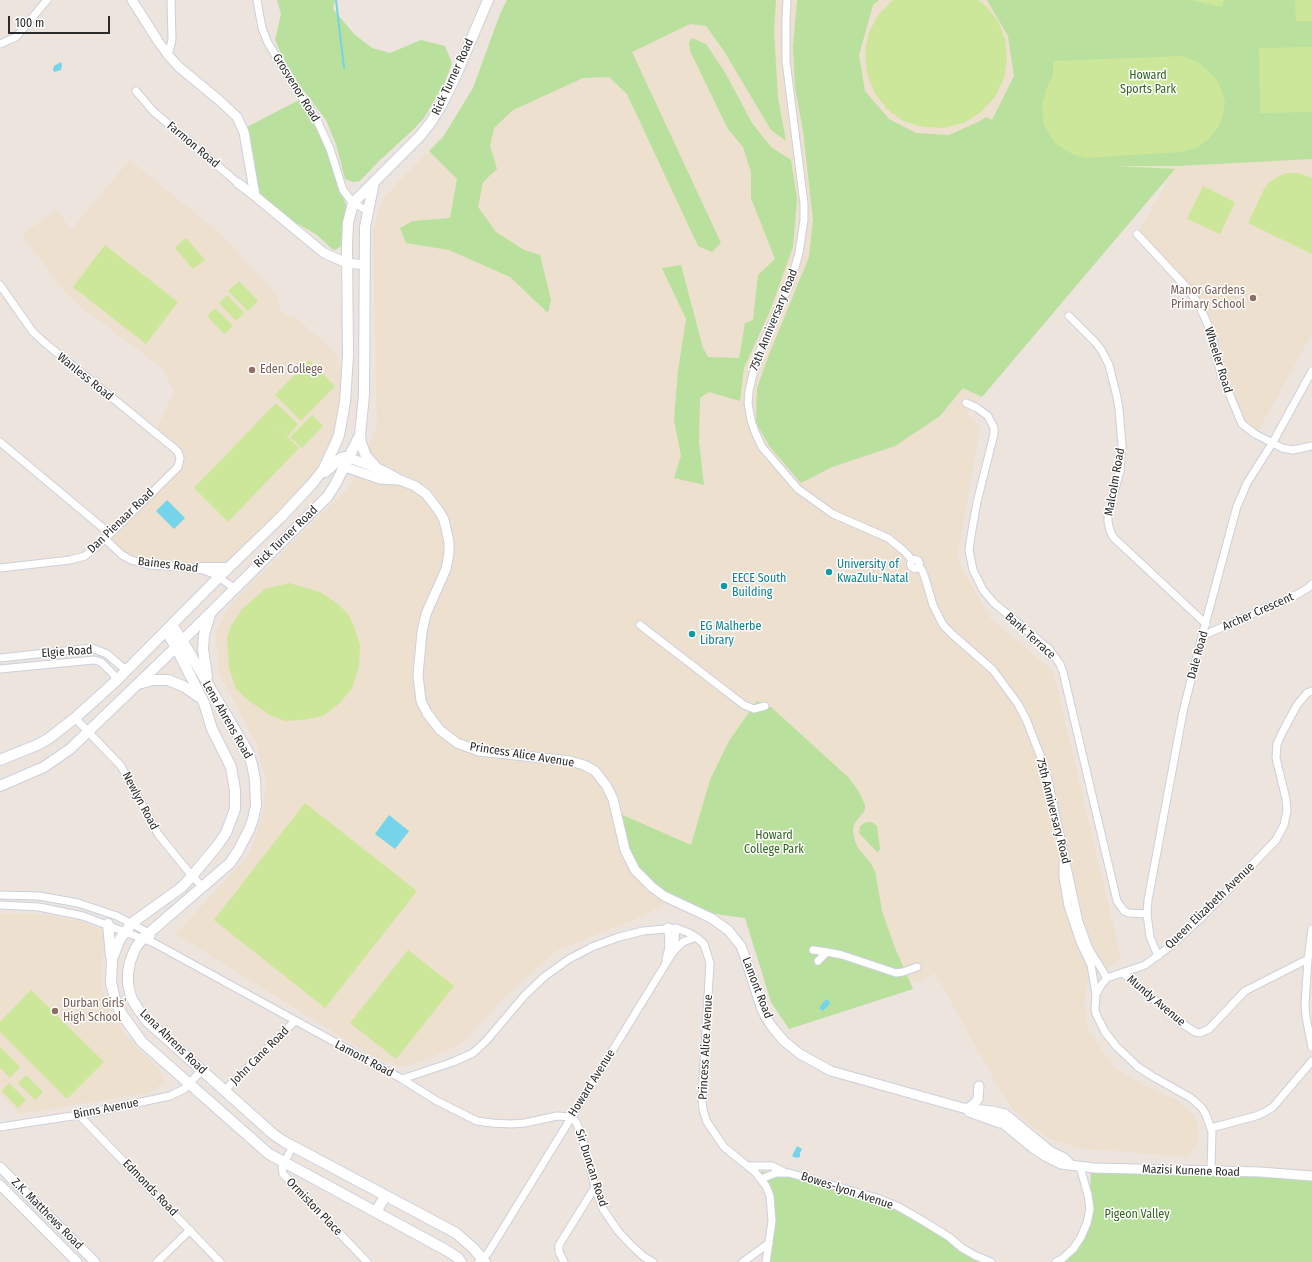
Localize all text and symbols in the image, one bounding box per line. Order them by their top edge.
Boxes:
scale bar [10,8,112,34]
text: 100 m [15,16,44,30]
street label: Rick Turner Road [429,36,477,118]
street label: Grosvenor Road [269,51,323,125]
park label: Howard Sports Park [1120,69,1176,97]
street label: Farmon Road [164,119,222,171]
street label: 75th Anniversary Road [747,267,801,373]
place label: Manor Gardens Primary School [1171,284,1245,312]
marker: Manor Gardens Primary School [1248,293,1258,303]
street label: Wheeler Road [1201,325,1235,395]
street label: Wanless Road [54,350,116,404]
place label: Eden College [260,363,323,377]
marker: Eden College [247,365,257,375]
street label: Malcolm Road [1102,447,1128,517]
street label: Dan Pienaar Road [85,486,157,556]
street label: Rick Turner Road [251,503,321,571]
street label: Baines Road [137,554,199,576]
place label: University of KwaZulu-Natal [837,558,908,586]
marker: University of KwaZulu-Natal [824,567,834,577]
place label: EECE South Building [732,572,786,600]
marker: EECE South Building [719,581,729,591]
street label: Archer Crescent [1220,590,1296,634]
street label: Bank Terrace [1002,610,1058,662]
place label: EG Malherbe Library [700,620,761,648]
marker: EG Malherbe Library [687,629,697,639]
street label: Dale Road [1185,629,1211,681]
street label: Elgie Road [41,643,93,661]
street label: Lena Ahrens Road [199,678,255,762]
street label: Princess Alice Avenue [469,740,575,770]
street label: 75th Anniversary Road [1033,757,1073,865]
street label: Newlyn Road [119,770,161,832]
park label: Howard College Park [744,829,804,857]
street label: Queen Elizabeth Avenue [1162,860,1258,952]
street label: Lamont Road [739,955,775,1021]
street label: Mundy Avenue [1124,972,1188,1030]
street label: Princess Alice Avenue [696,994,716,1100]
place label: Durban Girls' High School [63,997,126,1025]
marker: Durban Girls' High School [50,1006,60,1016]
street label: Lena Ahrens Road [137,1006,209,1078]
street label: John Cane Road [228,1024,292,1088]
street label: Lamont Road [332,1037,396,1081]
street label: Howard Avenue [566,1047,618,1119]
street label: Binns Avenue [72,1096,140,1122]
street label: Sir Duncan Road [572,1128,610,1208]
street label: Edmonds Road [119,1157,181,1219]
street label: Mazisi Kunene Road [1142,1162,1240,1180]
street label: Bowes-lyon Avenue [799,1169,895,1213]
street label: Z.K. Matthews Road [8,1175,86,1253]
street label: Ormiston Place [283,1175,345,1239]
park label: Pigeon Valley [1104,1208,1170,1222]

